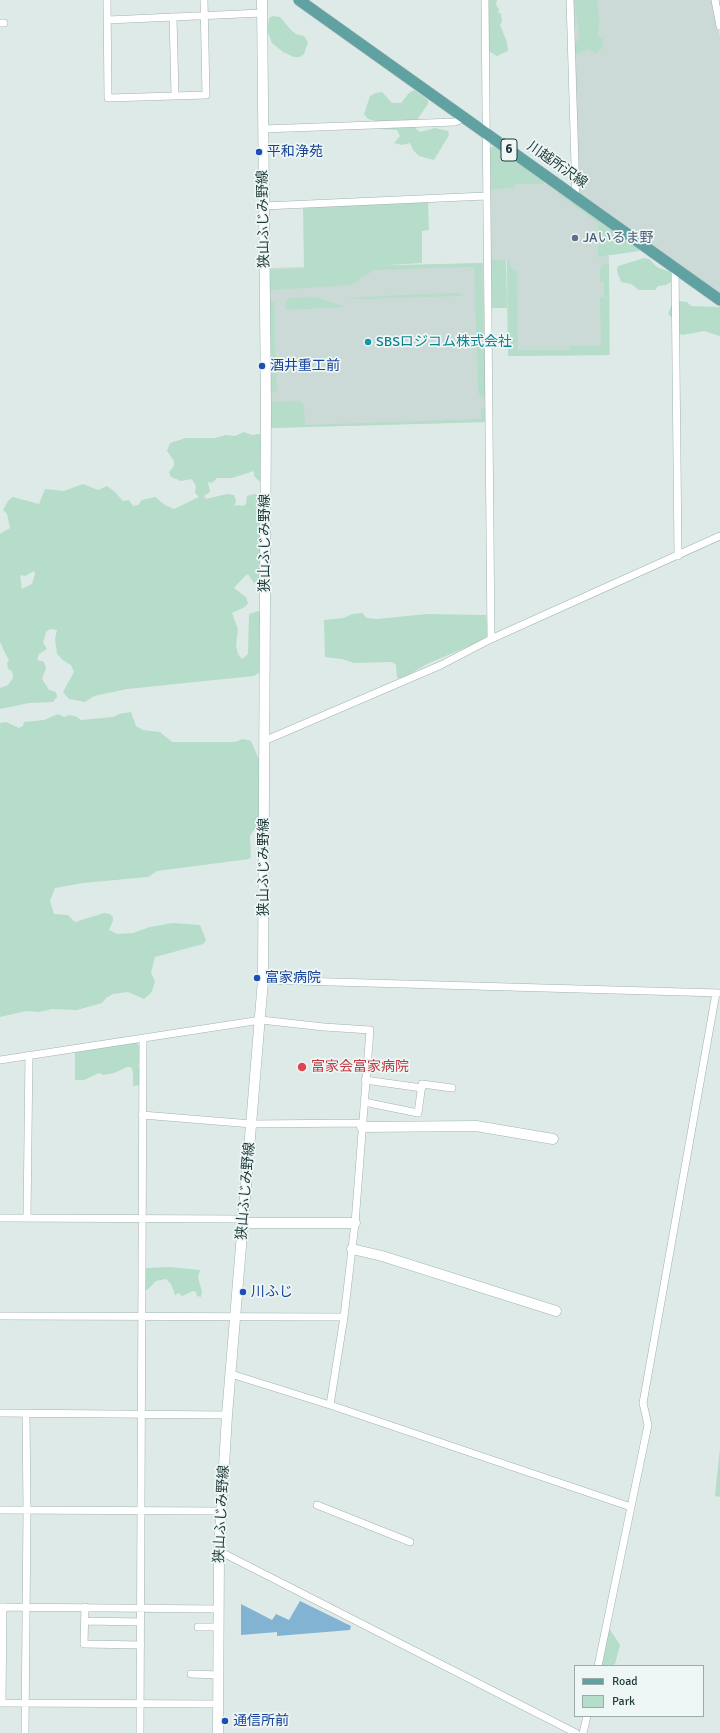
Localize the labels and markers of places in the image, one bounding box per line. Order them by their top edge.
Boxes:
place label: 平和浄苑 [267,144,323,160]
marker: 平和浄苑 [254,147,264,157]
place label: JAいるま野 [583,230,654,246]
marker: JAいるま野 [570,233,580,243]
place label: SBSロジコム株式会社 [376,334,512,350]
marker: SBSロジコム株式会社 [363,337,373,347]
place label: 酒井重工前 [270,358,340,374]
marker: 酒井重工前 [257,361,267,371]
place label: 富家病院 [265,970,321,986]
marker: 富家病院 [252,973,262,983]
place label: 富家会富家病院 [311,1059,409,1075]
marker: 富家会富家病院 [296,1061,308,1073]
place label: 川ふじ [251,1284,293,1300]
marker: 川ふじ [238,1287,248,1297]
place label: 通信所前 [233,1713,289,1729]
marker: 通信所前 [220,1716,230,1726]

